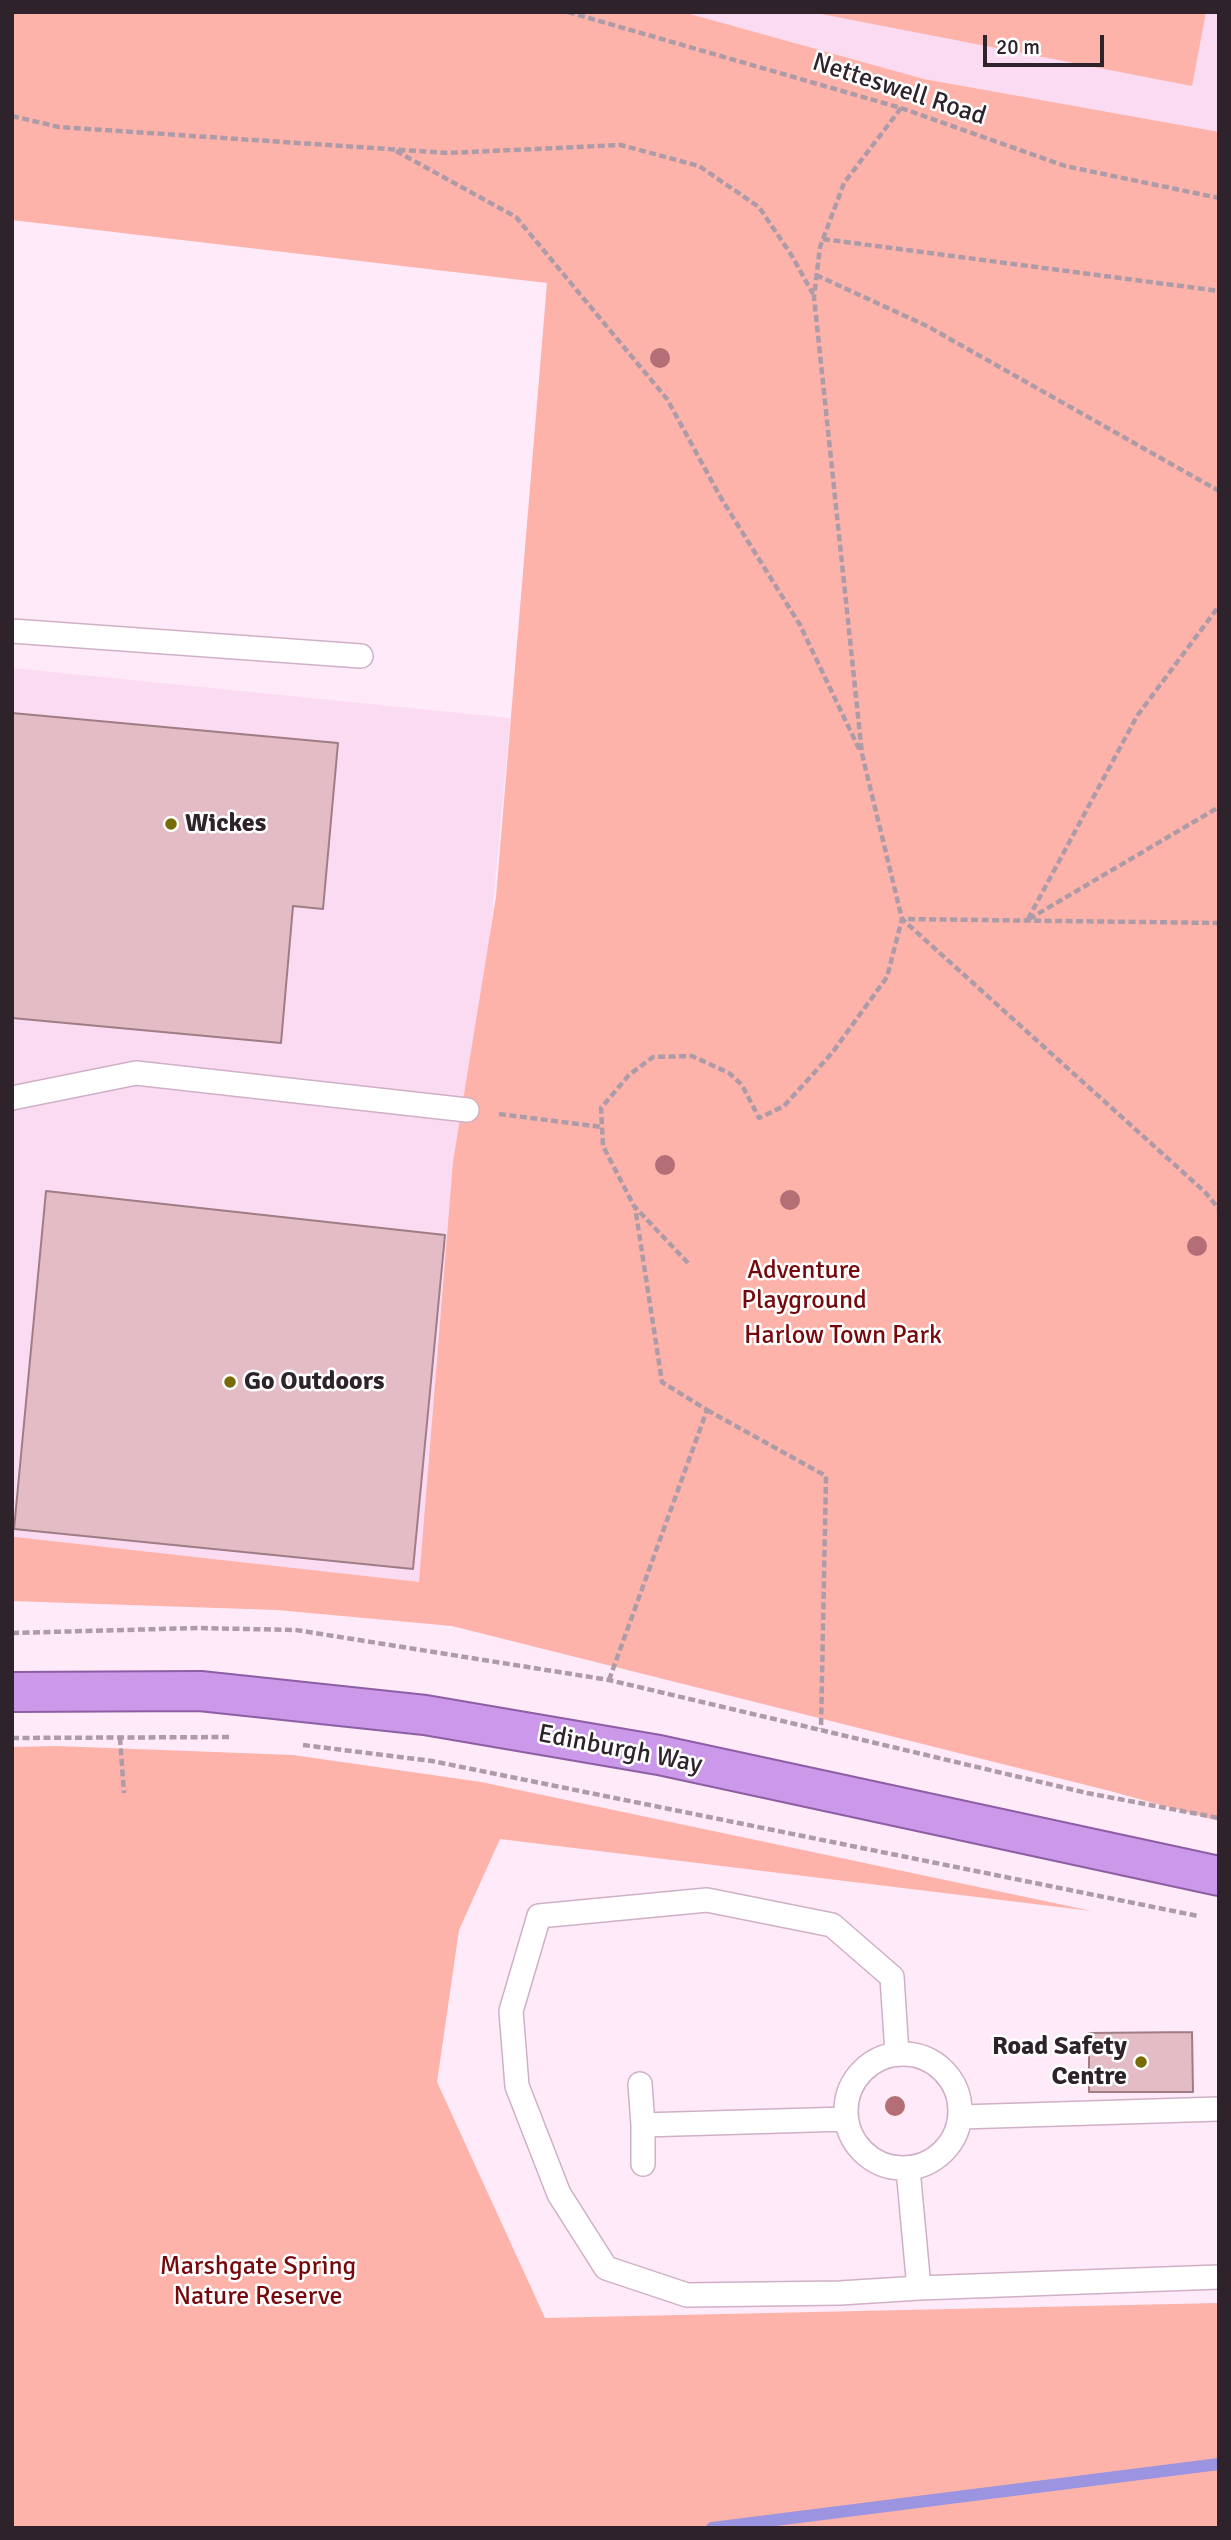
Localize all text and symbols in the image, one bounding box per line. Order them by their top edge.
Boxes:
scale bar [986,21,1107,65]
text: 20 m [996,34,1040,60]
street label: Netteswell Road [808,47,990,133]
place label: Wickes [185,808,266,840]
marker: Wickes [163,816,179,832]
park label: Adventure Playground [741,1255,867,1316]
park label: Harlow Town Park [744,1320,942,1352]
place label: Go Outdoors [244,1366,385,1398]
marker: Go Outdoors [222,1374,238,1390]
street label: Edinburgh Way [535,1719,705,1781]
place label: Road Safety Centre [992,2031,1127,2092]
marker: Road Safety Centre [1133,2054,1149,2070]
park label: Marshgate Spring Nature Reserve [160,2251,356,2312]

